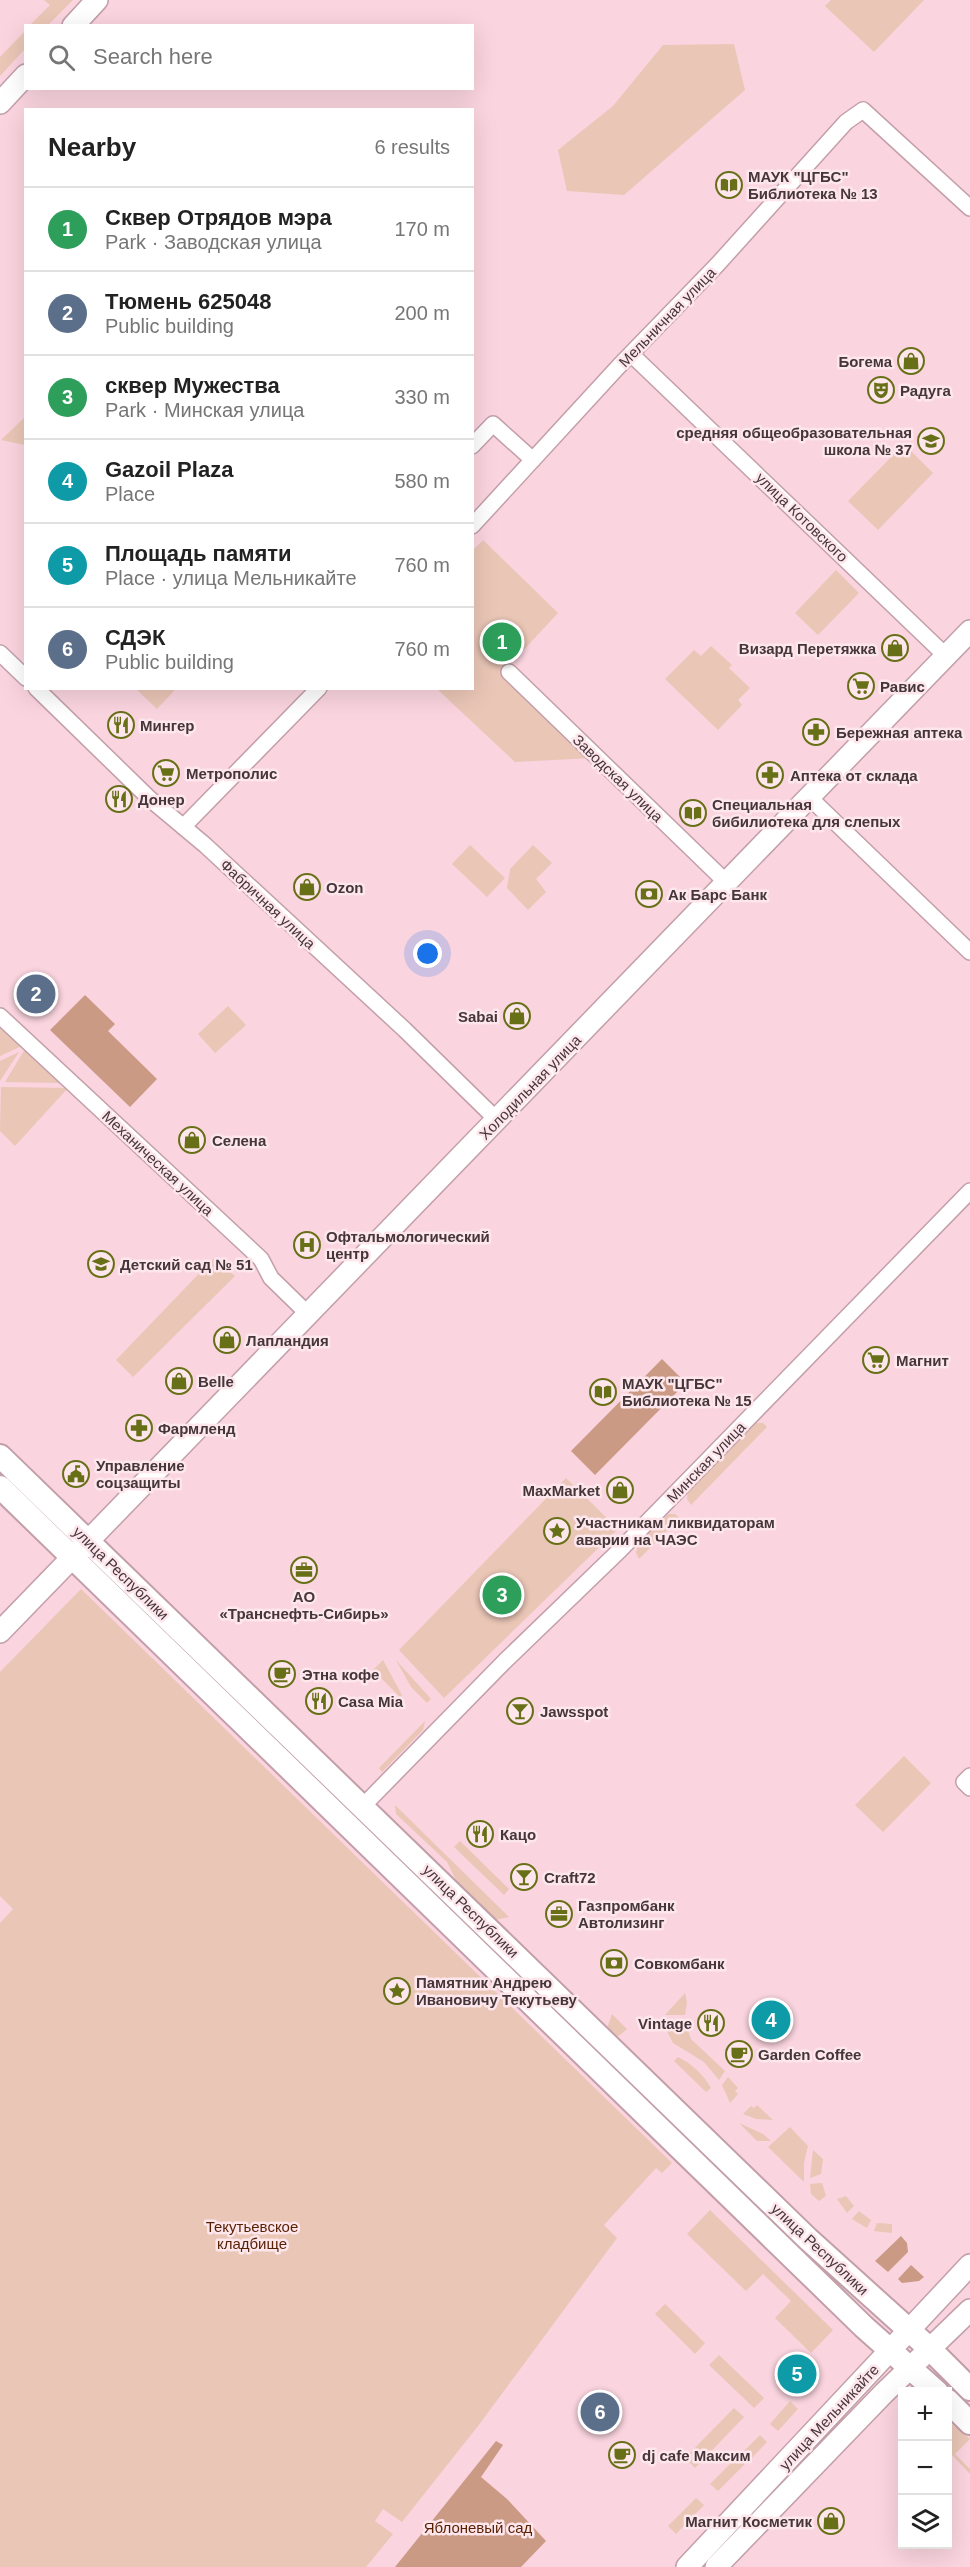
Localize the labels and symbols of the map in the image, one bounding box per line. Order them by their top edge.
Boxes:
place label: МАУК "ЦГБС" Библиотека № 13 [748,168,878,202]
library icon: МАУК "ЦГБС" Библиотека № 13 [714,170,744,200]
street label: Мельничная улица [615,263,719,370]
shop icon: Богема [896,346,926,376]
place label: Богема [838,353,893,370]
theatre icon: Радуга [866,375,896,405]
place label: Радуга [900,382,951,399]
place label: средняя общеобразовательная школа № 37 [676,424,912,458]
school or university icon: средняя общеобразовательная школа № 37 [916,426,946,456]
street label: улица Котовского [753,469,851,565]
pin: 1 [482,620,522,664]
shop icon: Визард Перетяжка [880,633,910,663]
place label: Визард Перетяжка [739,640,877,657]
supermarket icon: Равис [846,671,876,701]
place label: Равис [880,678,925,695]
restaurant icon: Мингер [106,710,136,740]
place label: Мингер [140,717,195,734]
pharmacy icon: Бережная аптека [801,717,831,747]
place label: Бережная аптека [836,724,963,741]
street label: Заводская улица [570,731,667,826]
supermarket icon: Метрополис [151,758,181,788]
pharmacy icon: Аптека от склада [755,760,785,790]
place label: Метрополис [186,765,277,782]
place label: Аптека от склада [790,767,918,784]
restaurant icon: Донер [104,784,134,814]
place label: Донер [138,791,185,808]
place label: Специальная бибилиотека для слепых [712,796,901,830]
library icon: Специальная бибилиотека для слепых [678,798,708,828]
street label: Фабричная улица [217,856,319,953]
shop icon: Ozon [292,872,322,902]
place label: Ozon [326,879,364,896]
bank icon: Ак Барс Банк [634,879,664,909]
place label: Ак Барс Банк [668,886,767,903]
your location [413,939,442,968]
pin: 2 [16,972,56,1016]
shop icon: Sabai [502,1001,532,1031]
place label: Sabai [458,1008,498,1025]
street label: Холодильная улица [476,1031,585,1143]
street label: Механическая улица [99,1107,217,1219]
shop icon: Селена [177,1125,207,1155]
place label: Селена [212,1132,267,1149]
place label: Офтальмологический центр [326,1228,490,1262]
hospital icon: Офтальмологический центр [292,1230,322,1260]
school or university icon: Детский сад № 51 [86,1249,116,1279]
place label: Детский сад № 51 [120,1256,253,1273]
shop icon: Лапландия [212,1325,242,1355]
place label: Лапландия [246,1332,329,1349]
supermarket icon: Магнит [861,1345,891,1375]
place label: Магнит [896,1352,949,1369]
shop icon: Belle [164,1366,194,1396]
place label: Belle [198,1373,234,1390]
place label: МАУК "ЦГБС" Библиотека № 15 [622,1375,752,1409]
library icon: МАУК "ЦГБС" Библиотека № 15 [588,1377,618,1407]
pharmacy icon: Фармленд [124,1413,154,1443]
street label: Минская улица [663,1418,749,1506]
place label: Фармленд [158,1420,236,1437]
place label: Управление соцзащиты [96,1457,185,1491]
public building icon: Управление соцзащиты [61,1459,91,1489]
shop icon: MaxMarket [605,1475,635,1505]
place label: MaxMarket [522,1482,600,1499]
place label: Участникам ликвидаторам аварии на ЧАЭС [576,1514,775,1548]
place icon: Участникам ликвидаторам аварии на ЧАЭС [542,1516,572,1546]
street label: улица Республики [70,1523,172,1623]
office icon: АО «Транснефть-Сибирь» [289,1555,319,1585]
pin: 3 [482,1572,522,1618]
place label: АО «Транснефть-Сибирь» [220,1588,389,1622]
cafe icon: Этна кофе [267,1659,297,1689]
place label: Этна кофе [302,1666,379,1683]
restaurant icon: Casa Mia [304,1686,334,1716]
place label: Casa Mia [338,1693,404,1710]
bar icon: Jawsspot [505,1696,535,1726]
place label: Jawsspot [540,1703,608,1720]
restaurant icon: Кацо [465,1819,495,1849]
place label: Кацо [500,1826,536,1843]
street label: улица Республики [420,1861,522,1961]
bar icon: Craft72 [509,1862,539,1892]
place label: Craft72 [544,1869,596,1886]
place label: Газпромбанк Автолизинг [578,1897,675,1931]
office icon: Газпромбанк Автолизинг [544,1899,574,1929]
bank icon: Совкомбанк [599,1948,629,1978]
place label: Совкомбанк [634,1955,725,1972]
place label: Памятник Андрею Ивановичу Текутьеву [416,1974,578,2008]
place icon: Памятник Андрею Ивановичу Текутьеву [382,1976,412,2006]
pin: 4 [752,1998,790,2042]
restaurant icon: Vintage [696,2008,726,2038]
place label: Vintage [638,2015,692,2032]
cafe icon: Garden Coffee [724,2039,754,2069]
place label: Garden Coffee [758,2046,861,2063]
street label: улица Республики [768,2200,872,2298]
park label: Текутьевское кладбище [206,2218,298,2252]
pin: 5 [778,2352,816,2396]
street label: улица Мельникайте [776,2361,882,2473]
pin: 6 [580,2390,620,2434]
cafe icon: dj cafe Максим [607,2440,637,2470]
place label: dj cafe Максим [642,2447,751,2464]
shop icon: Магнит Косметик [816,2506,846,2536]
place label: Магнит Косметик [685,2513,812,2530]
park label: Яблоневый сад [424,2519,533,2536]

